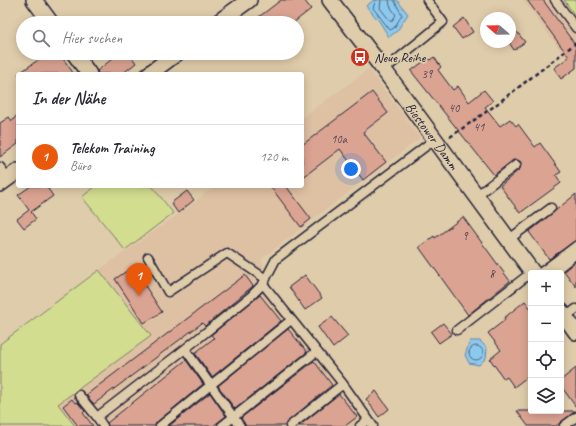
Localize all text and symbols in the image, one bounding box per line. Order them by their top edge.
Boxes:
north arrow [480,12,516,48]
search box [16,16,304,60]
icon: search [30,27,52,49]
text: Hier suchen [62,29,122,48]
bus stop icon: Neue Reihe [349,46,371,68]
place label: Neue Reihe [374,49,427,66]
house number: 39 [422,66,434,82]
text: In der Nähe [32,88,105,109]
street label: Biestower Damm [402,99,463,174]
house number: 40 [449,100,461,116]
house number: 41 [474,119,485,135]
house number: 10a [331,131,348,147]
text: Telekom Training [70,139,154,158]
text: 1 [42,149,48,165]
text: 120 m [260,149,288,165]
text: Büro [70,158,91,174]
your location [341,159,361,179]
house number: 9 [462,228,469,244]
pin: 1 [126,263,152,296]
house number: 8 [489,266,496,282]
map controls [528,270,564,414]
button: + [528,270,564,306]
button: − [528,306,564,342]
button: locate [528,342,564,378]
button: layers [528,378,564,414]

